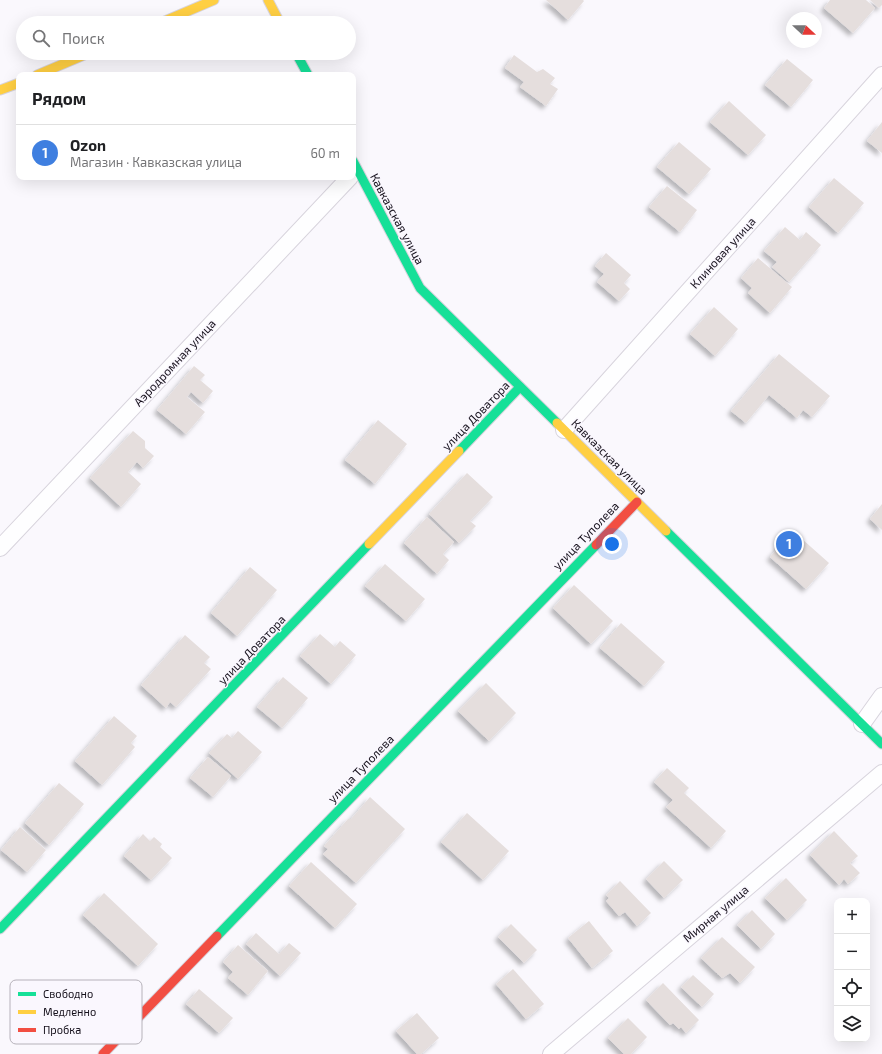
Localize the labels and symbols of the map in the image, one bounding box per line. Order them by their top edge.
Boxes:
north arrow [786,12,822,48]
street label: Кавказская улица [367,171,428,267]
street label: Клиновая улица [687,214,759,291]
street label: Аэродромная улица [130,316,219,409]
street label: улица Доватора [439,378,513,454]
street label: Кавказская улица [568,416,650,498]
street label: улица Туполева [549,498,622,573]
pin: 1 [776,529,802,559]
your location [602,534,622,554]
street label: улица Доватора [215,612,289,688]
street label: улица Туполева [324,731,397,806]
street label: Мирная улица [680,882,751,945]
legend [10,980,142,1044]
text: Свободно [43,987,93,1000]
text: Медленно [43,1005,96,1018]
text: Пробка [43,1023,81,1036]

